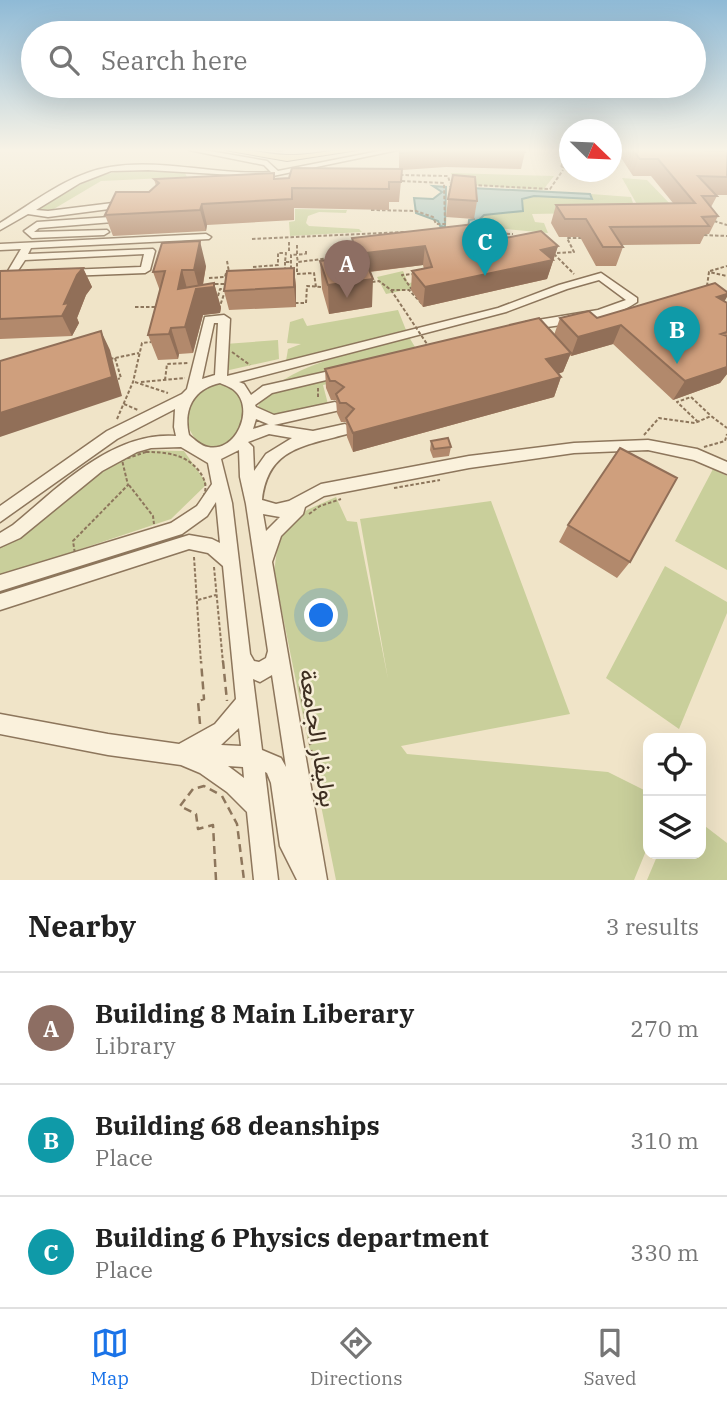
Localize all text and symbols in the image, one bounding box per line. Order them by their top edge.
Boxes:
search box [21,21,706,98]
icon: search [45,41,83,79]
text: Search here [101,43,247,77]
north arrow [559,119,622,182]
pin: C [462,218,508,276]
pin: A [324,240,370,298]
pin: B [654,306,700,364]
your location [304,598,338,632]
street label: بوليفار الجامعة [292,666,346,809]
map controls [643,733,706,859]
button: locate [643,733,706,796]
button: layers [643,796,706,859]
text: Nearby [28,906,136,945]
text: 3 results [606,911,699,941]
text: Building 8 Main Liberary [95,996,414,1030]
text: A [43,1013,59,1043]
text: 270 m [630,1013,699,1043]
text: Library [95,1030,176,1060]
text: Building 68 deanships [95,1108,380,1142]
text: B [43,1125,59,1155]
text: 310 m [630,1125,699,1155]
text: Place [95,1142,153,1172]
text: Building 6 Physics department [95,1220,489,1254]
text: C [43,1237,59,1267]
text: 330 m [630,1237,699,1267]
text: Place [95,1254,153,1284]
tab: Map [90,1324,129,1390]
tab: Directions [310,1324,403,1390]
tab: Saved [583,1324,637,1390]

